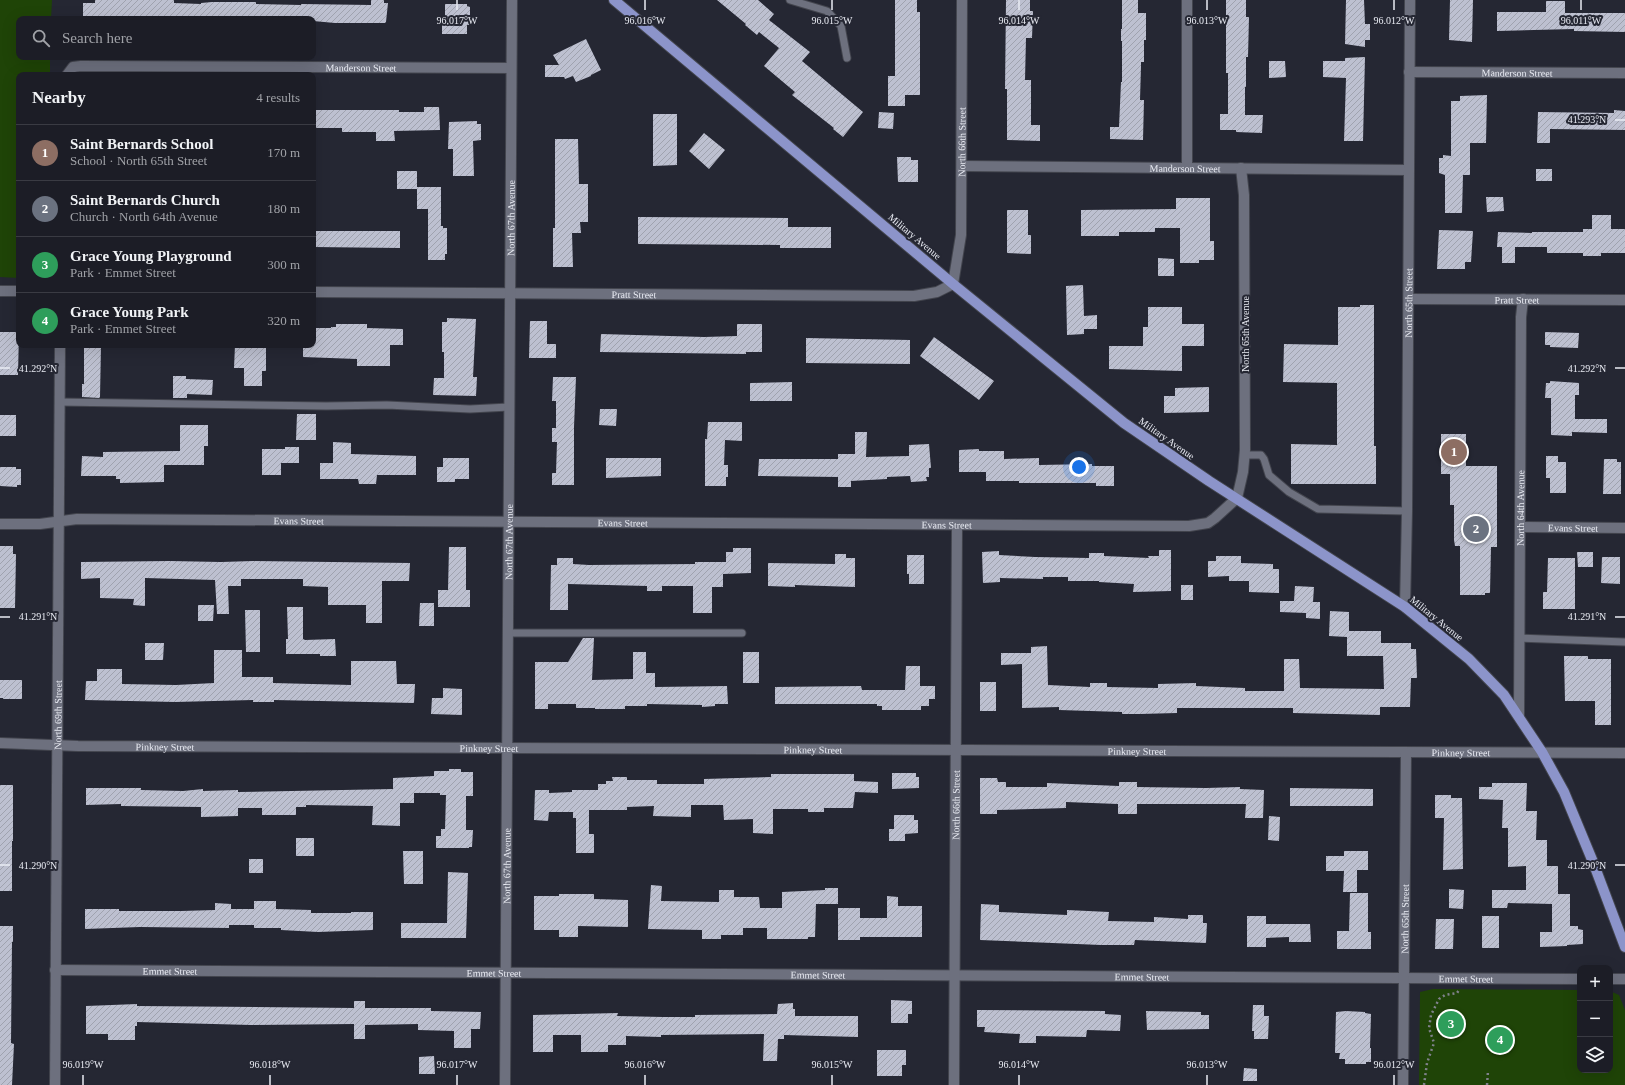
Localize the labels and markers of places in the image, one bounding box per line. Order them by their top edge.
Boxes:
pin: 1 [1441,437,1467,467]
pin: 2 [1463,514,1489,544]
pin: 3 [1438,1009,1464,1039]
pin: 4 [1487,1025,1513,1055]

